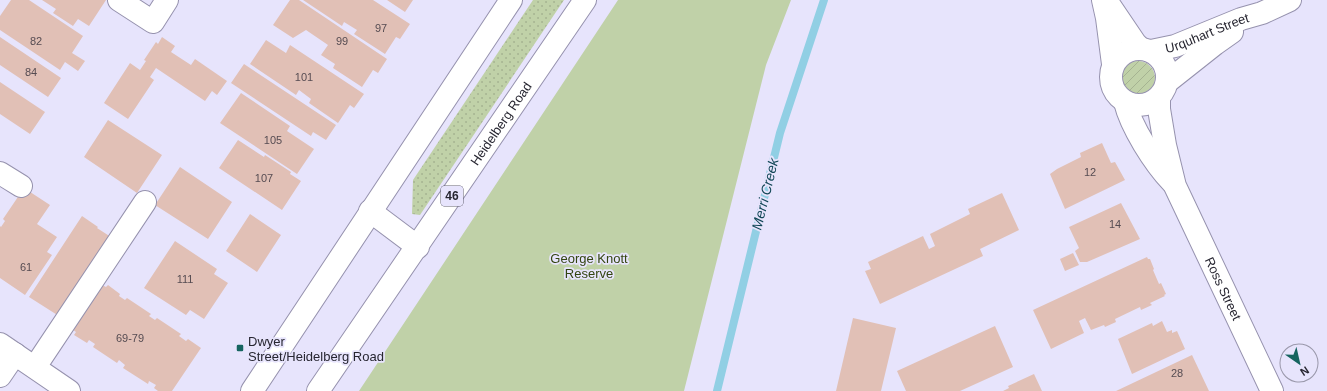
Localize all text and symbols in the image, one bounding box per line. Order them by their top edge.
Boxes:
street label: Urquhart Street [1164,10,1251,55]
house number: 97 [375,22,387,34]
house number: 82 [30,35,42,47]
house number: 99 [336,35,348,47]
house number: 84 [25,66,37,78]
house number: 101 [295,71,313,83]
street label: Heidelberg Road [467,79,534,168]
house number: 105 [264,134,282,146]
water label: Merri Creek [748,156,782,231]
house number: 12 [1084,166,1096,178]
house number: 107 [255,172,273,184]
road number: 46 [441,186,463,206]
house number: 14 [1109,218,1121,230]
park label: George Knott Reserve [550,251,628,281]
street label: Ross Street [1202,254,1245,323]
house number: 61 [20,261,32,273]
house number: 111 [177,273,193,285]
house number: 69-79 [116,332,144,344]
place label: Dwyer Street/Heidelberg Road [248,334,384,364]
marker: Dwyer Street/Heidelberg Road [235,343,245,353]
north arrow [1279,343,1319,383]
text: N [1298,364,1311,379]
house number: 28 [1171,367,1183,379]

